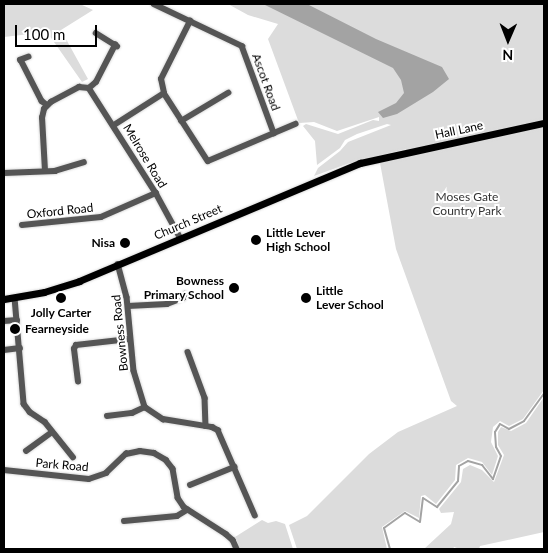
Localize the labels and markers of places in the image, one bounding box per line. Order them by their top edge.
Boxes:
place label: Little Lever High School [266,226,330,254]
marker: Little Lever High School [250,234,262,246]
place label: Nisa [91,236,115,250]
marker: Nisa [119,237,131,249]
place label: Bowness Primary School [143,274,224,302]
marker: Bowness Primary School [228,282,240,294]
place label: Little Lever School [316,284,384,312]
marker: Jolly Carter [55,292,67,304]
marker: Little Lever School [300,292,312,304]
place label: Jolly Carter [31,306,91,320]
place label: Fearneyside [25,322,89,336]
marker: Fearneyside [9,323,21,335]

